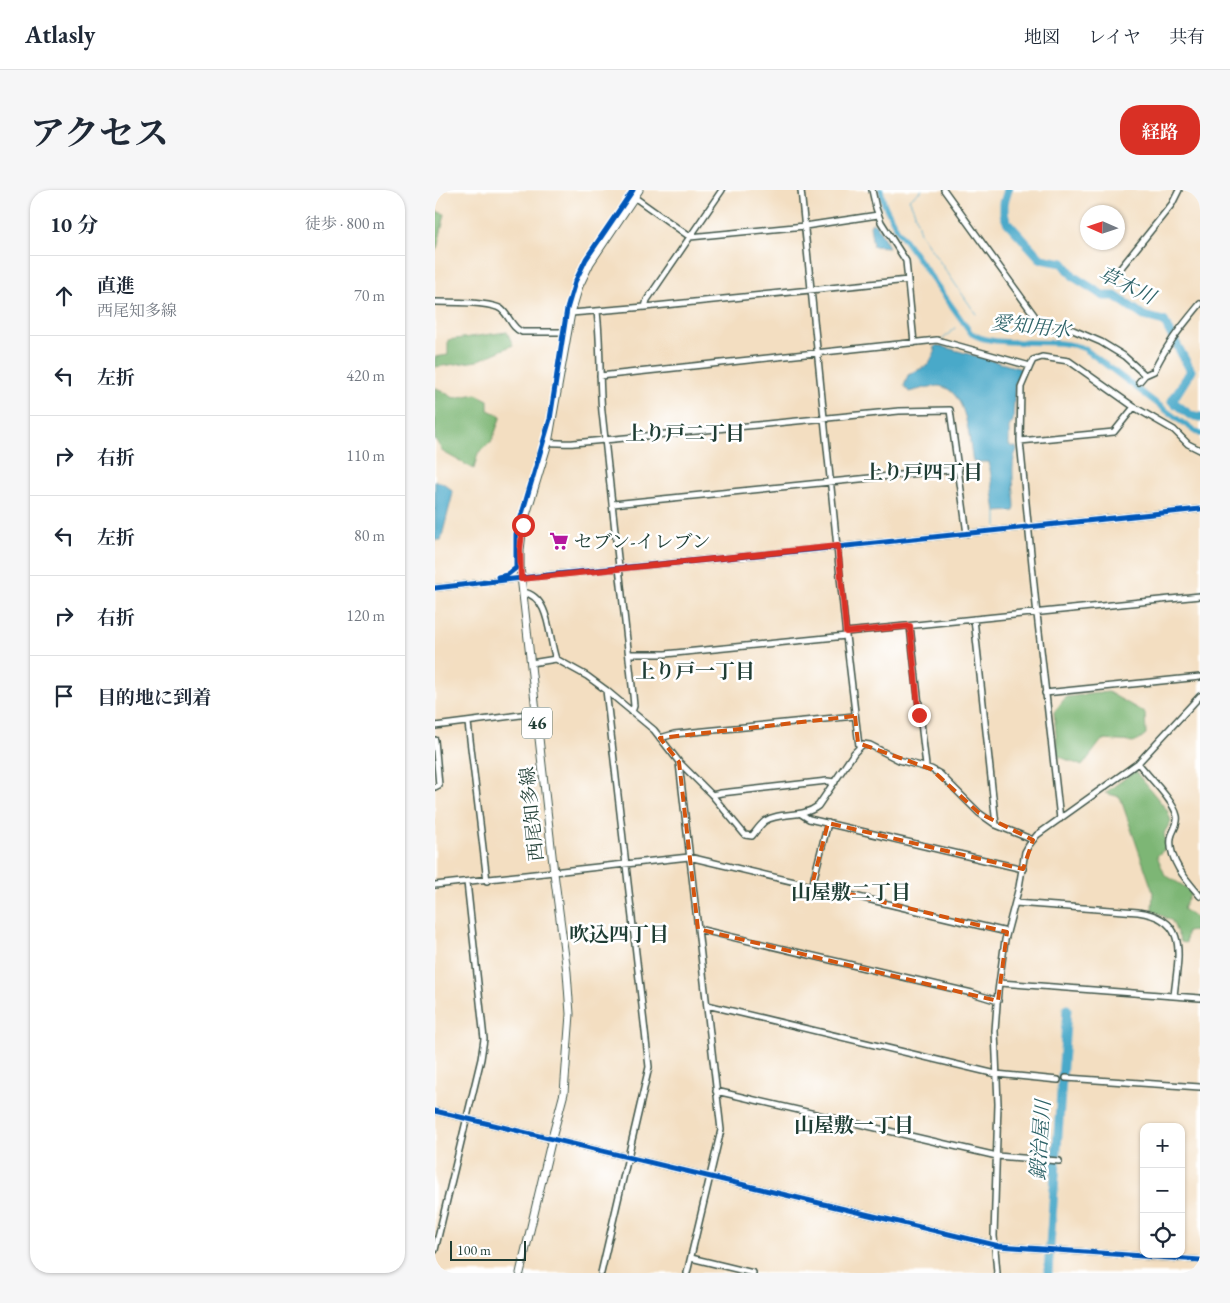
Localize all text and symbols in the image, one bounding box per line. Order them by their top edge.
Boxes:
text: Atlasly [25,19,95,50]
text: 地図 [1024,25,1060,48]
text: レイヤ [1088,25,1141,48]
text: 共有 [1169,25,1205,48]
button: 経路 [1120,105,1200,155]
text: アクセス [30,110,169,155]
north arrow [1080,205,1125,250]
text: 10 分 [50,211,98,238]
text: 徒歩 · 800 m [305,213,385,234]
water label: 草木川 [1094,260,1161,311]
text: 直進 [97,273,135,298]
icon: ahead [50,282,78,310]
text: 70 m [354,285,385,306]
text: 西尾知多線 [97,300,177,321]
water label: 愛知用水 [990,309,1074,343]
icon: left [50,362,78,390]
text: 左折 [97,365,135,390]
text: 420 m [346,365,385,386]
district label: 上り戸二丁目 [625,420,745,446]
icon: right [50,442,78,470]
text: 右折 [97,445,135,470]
text: 110 m [346,445,385,466]
district label: 上り戸四丁目 [863,459,983,485]
route start [512,514,535,537]
icon: left [50,522,78,550]
text: 左折 [97,525,135,550]
text: 80 m [354,525,385,546]
place label: セブン-イレブン [574,529,711,554]
supermarket icon: セブン-イレブン [548,530,570,552]
icon: right [50,602,78,630]
text: 右折 [97,605,135,630]
text: 120 m [346,605,385,626]
district label: 上り戸一丁目 [635,658,755,684]
icon: arrive [50,682,78,710]
text: 目的地に到着 [97,685,211,710]
route end [908,704,931,727]
road number: 46 [522,708,552,738]
street label: 西尾知多線 [514,765,549,863]
district label: 山屋敷二丁目 [791,879,911,905]
district label: 吹込四丁目 [569,921,669,947]
water label: 鍛治屋川 [1024,1097,1056,1181]
district label: 山屋敷一丁目 [794,1112,914,1138]
map controls [1140,1123,1185,1258]
button: + [1140,1123,1185,1168]
button: − [1140,1168,1185,1213]
button: locate [1140,1213,1185,1258]
scale bar [450,1238,526,1261]
text: 100 m [457,1241,491,1259]

